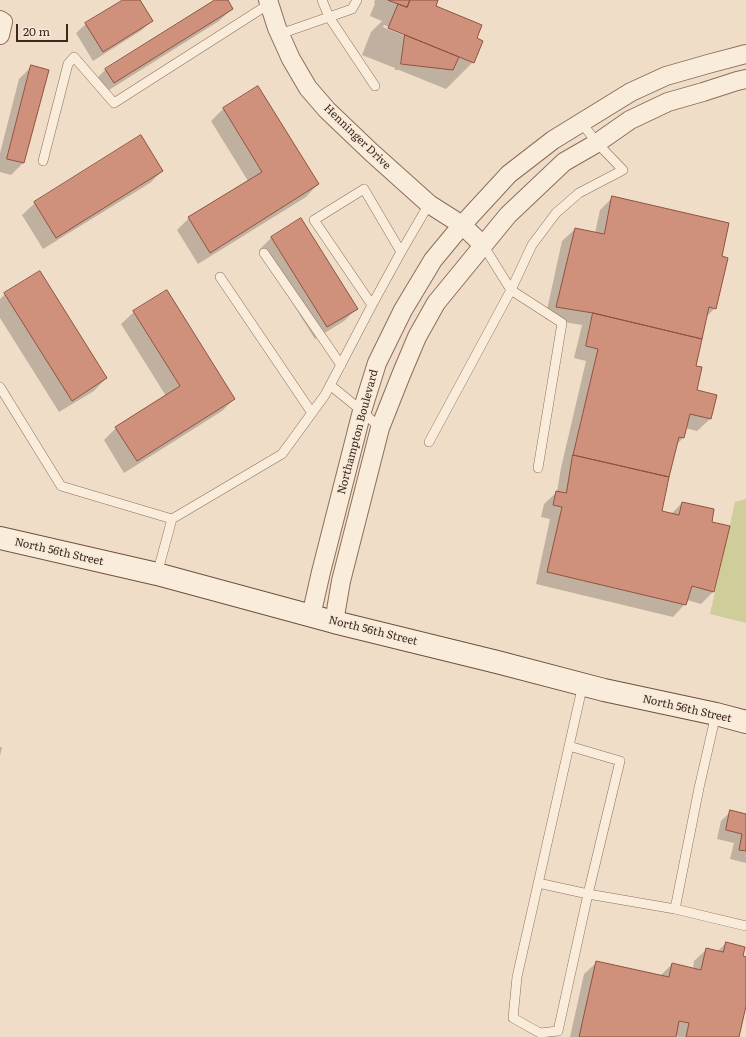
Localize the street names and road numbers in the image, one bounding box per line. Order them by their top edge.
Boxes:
street label: Henninger Drive [321,102,393,172]
street label: Northampton Boulevard [335,368,381,496]
street label: North 56th Street [13,535,105,569]
street label: North 56th Street [327,614,419,648]
street label: North 56th Street [641,692,733,726]

